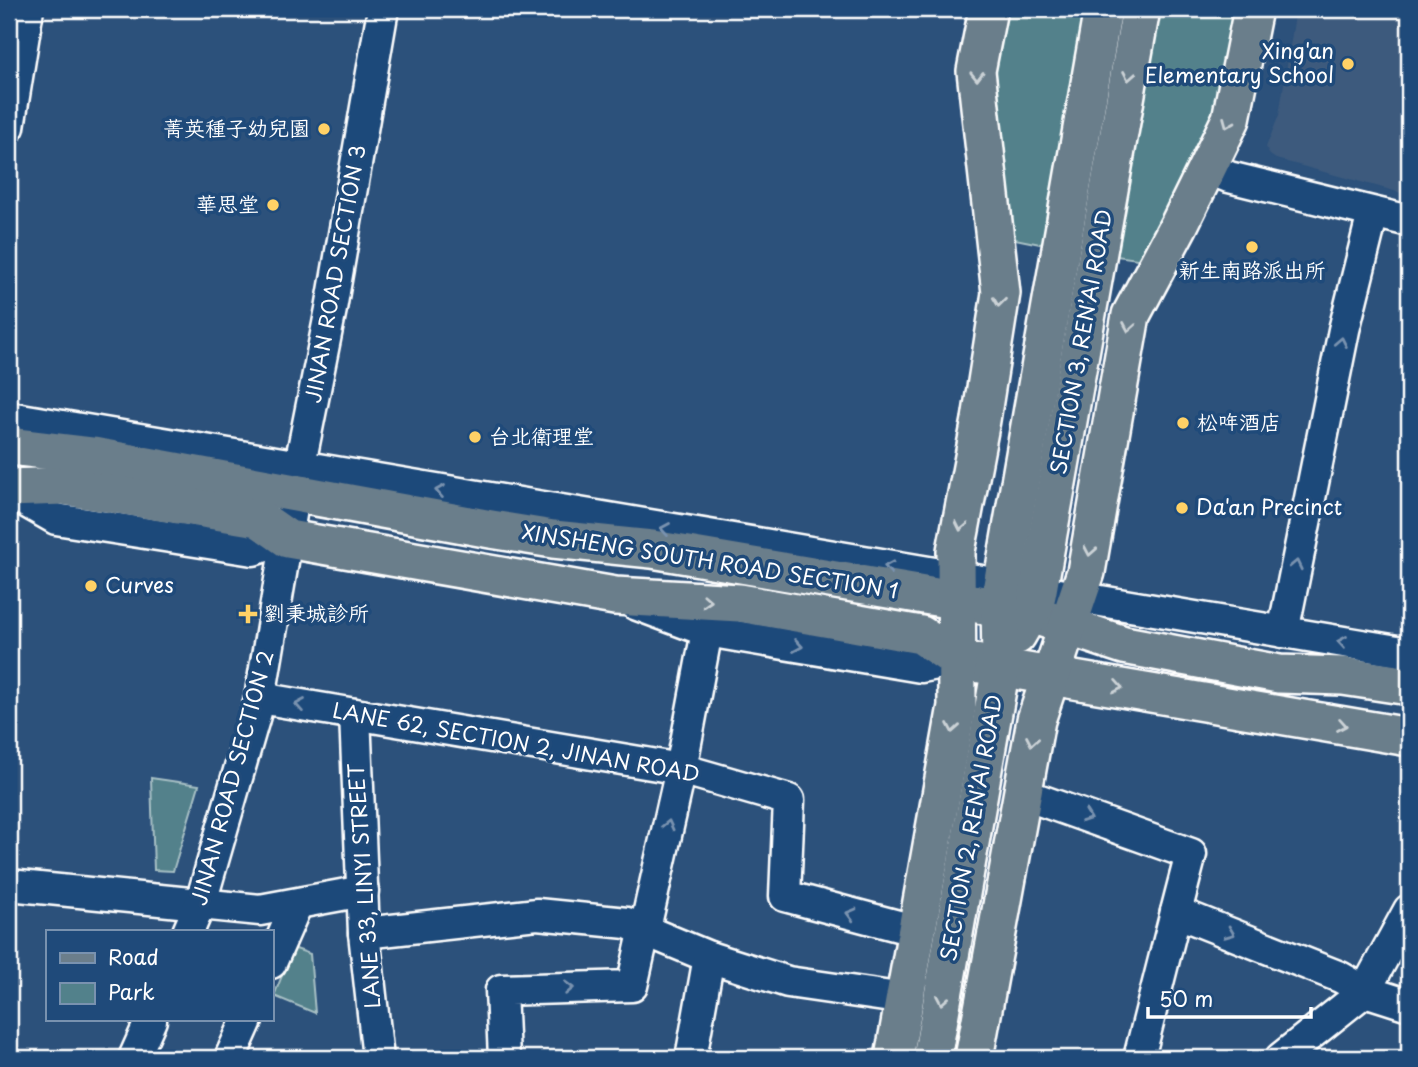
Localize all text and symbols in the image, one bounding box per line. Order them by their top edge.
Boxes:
place label: Xing'an Elementary School [1145,34,1334,90]
marker: Xing'an Elementary School [1340,56,1356,72]
one-way arrow [1122,70,1137,82]
one-way arrow [970,71,985,82]
place label: 菁英種子幼兒園 [163,111,310,143]
one-way arrow [1223,116,1237,128]
marker: 菁英種子幼兒園 [316,121,332,137]
street label: JINAN ROAD SECTION 3 [296,142,373,405]
place label: 華思堂 [196,187,259,219]
marker: 華思堂 [265,197,281,213]
street label: SECTION 3, REN’AI ROAD [1041,207,1119,477]
marker: 新生南路派出所 [1244,239,1260,255]
place label: 新生南路派出所 [1179,253,1326,285]
one-way arrow [992,296,1007,308]
one-way arrow [1122,321,1137,333]
one-way arrow [1333,336,1348,348]
place label: 松哖酒店 [1197,405,1281,437]
marker: 松哖酒店 [1175,415,1191,431]
place label: 台北衛理堂 [489,419,594,451]
marker: 台北衛理堂 [467,429,483,445]
one-way arrow [435,484,447,499]
place label: Da'an Precinct [1196,490,1342,522]
marker: Da'an Precinct [1174,500,1190,516]
street label: XINSHENG SOUTH ROAD SECTION 1 [520,514,901,606]
one-way arrow [954,520,969,532]
one-way arrow [659,522,671,537]
one-way arrow [1083,545,1098,557]
one-way arrow [1287,559,1302,571]
one-way arrow [883,560,895,575]
place label: Curves [105,568,174,600]
marker: Curves [83,578,99,594]
one-way arrow [702,594,713,609]
place label: 劉秉城診所 [264,596,369,628]
marker: 劉秉城診所 [238,604,258,624]
one-way arrow [1336,635,1348,650]
one-way arrow [792,638,804,653]
street label: JINAN ROAD SECTION 2 [182,646,281,909]
one-way arrow [1112,679,1123,694]
street label: SECTION 2, REN’AI ROAD [931,692,1009,963]
street label: LANE 62, SECTION 2, JINAN ROAD [330,693,702,789]
one-way arrow [294,698,306,713]
one-way arrow [1336,717,1348,732]
one-way arrow [947,721,962,733]
one-way arrow [1025,735,1040,747]
street label: LANE 33, LINYI STREET [338,762,388,1010]
one-way arrow [1080,809,1093,823]
one-way arrow [660,820,674,832]
one-way arrow [845,908,857,922]
one-way arrow [1223,925,1235,939]
legend [46,930,273,1021]
text: Road [108,940,159,972]
text: Park [108,975,155,1007]
scale bar [1148,976,1311,1020]
one-way arrow [564,980,575,995]
text: 50 m [1159,982,1213,1014]
one-way arrow [935,994,950,1006]

